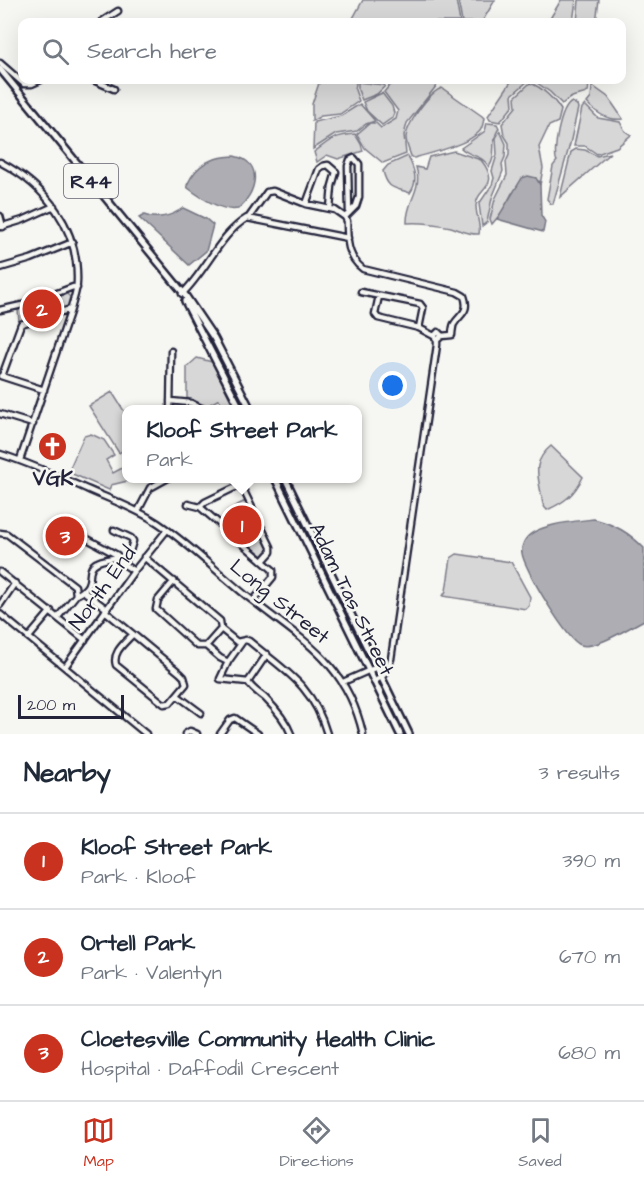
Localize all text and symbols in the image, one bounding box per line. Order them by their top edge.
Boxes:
search box [18,18,626,84]
icon: search [39,35,72,68]
text: Search here [87,36,217,67]
road number: R44 [64,164,118,198]
pin: 2 [22,286,62,332]
your location [378,371,407,400]
popup [122,405,362,483]
text: Kloof Street Park [147,415,337,446]
church icon: VGK [37,431,69,463]
text: Park [147,446,193,474]
place label: VGK [32,464,73,493]
pin: 1 [222,502,262,548]
pin: 3 [46,514,84,558]
street label: Adam Tas Street [302,518,401,681]
street label: North End [62,540,143,636]
street label: Long Street [222,552,336,653]
scale bar [18,692,124,720]
text: 200 m [27,694,75,716]
text: Nearby [24,755,111,791]
text: 3 results [538,759,620,787]
text: Kloof Street Park [81,832,272,863]
text: 1 [42,847,45,875]
text: 390 m [562,847,620,875]
text: Park · Kloof [81,863,196,891]
text: Ortell Park [81,928,195,959]
text: 2 [38,943,49,971]
text: 670 m [559,943,620,971]
text: Park · Valentyn [81,959,222,987]
text: Cloetesville Community Health Clinic [81,1024,435,1055]
text: 3 [38,1039,49,1067]
text: 680 m [558,1039,620,1067]
text: Hospital · Daffodil Crescent [81,1055,339,1083]
tab: Map [82,1114,115,1172]
tab: Directions [280,1114,354,1172]
tab: Saved [518,1114,562,1172]

